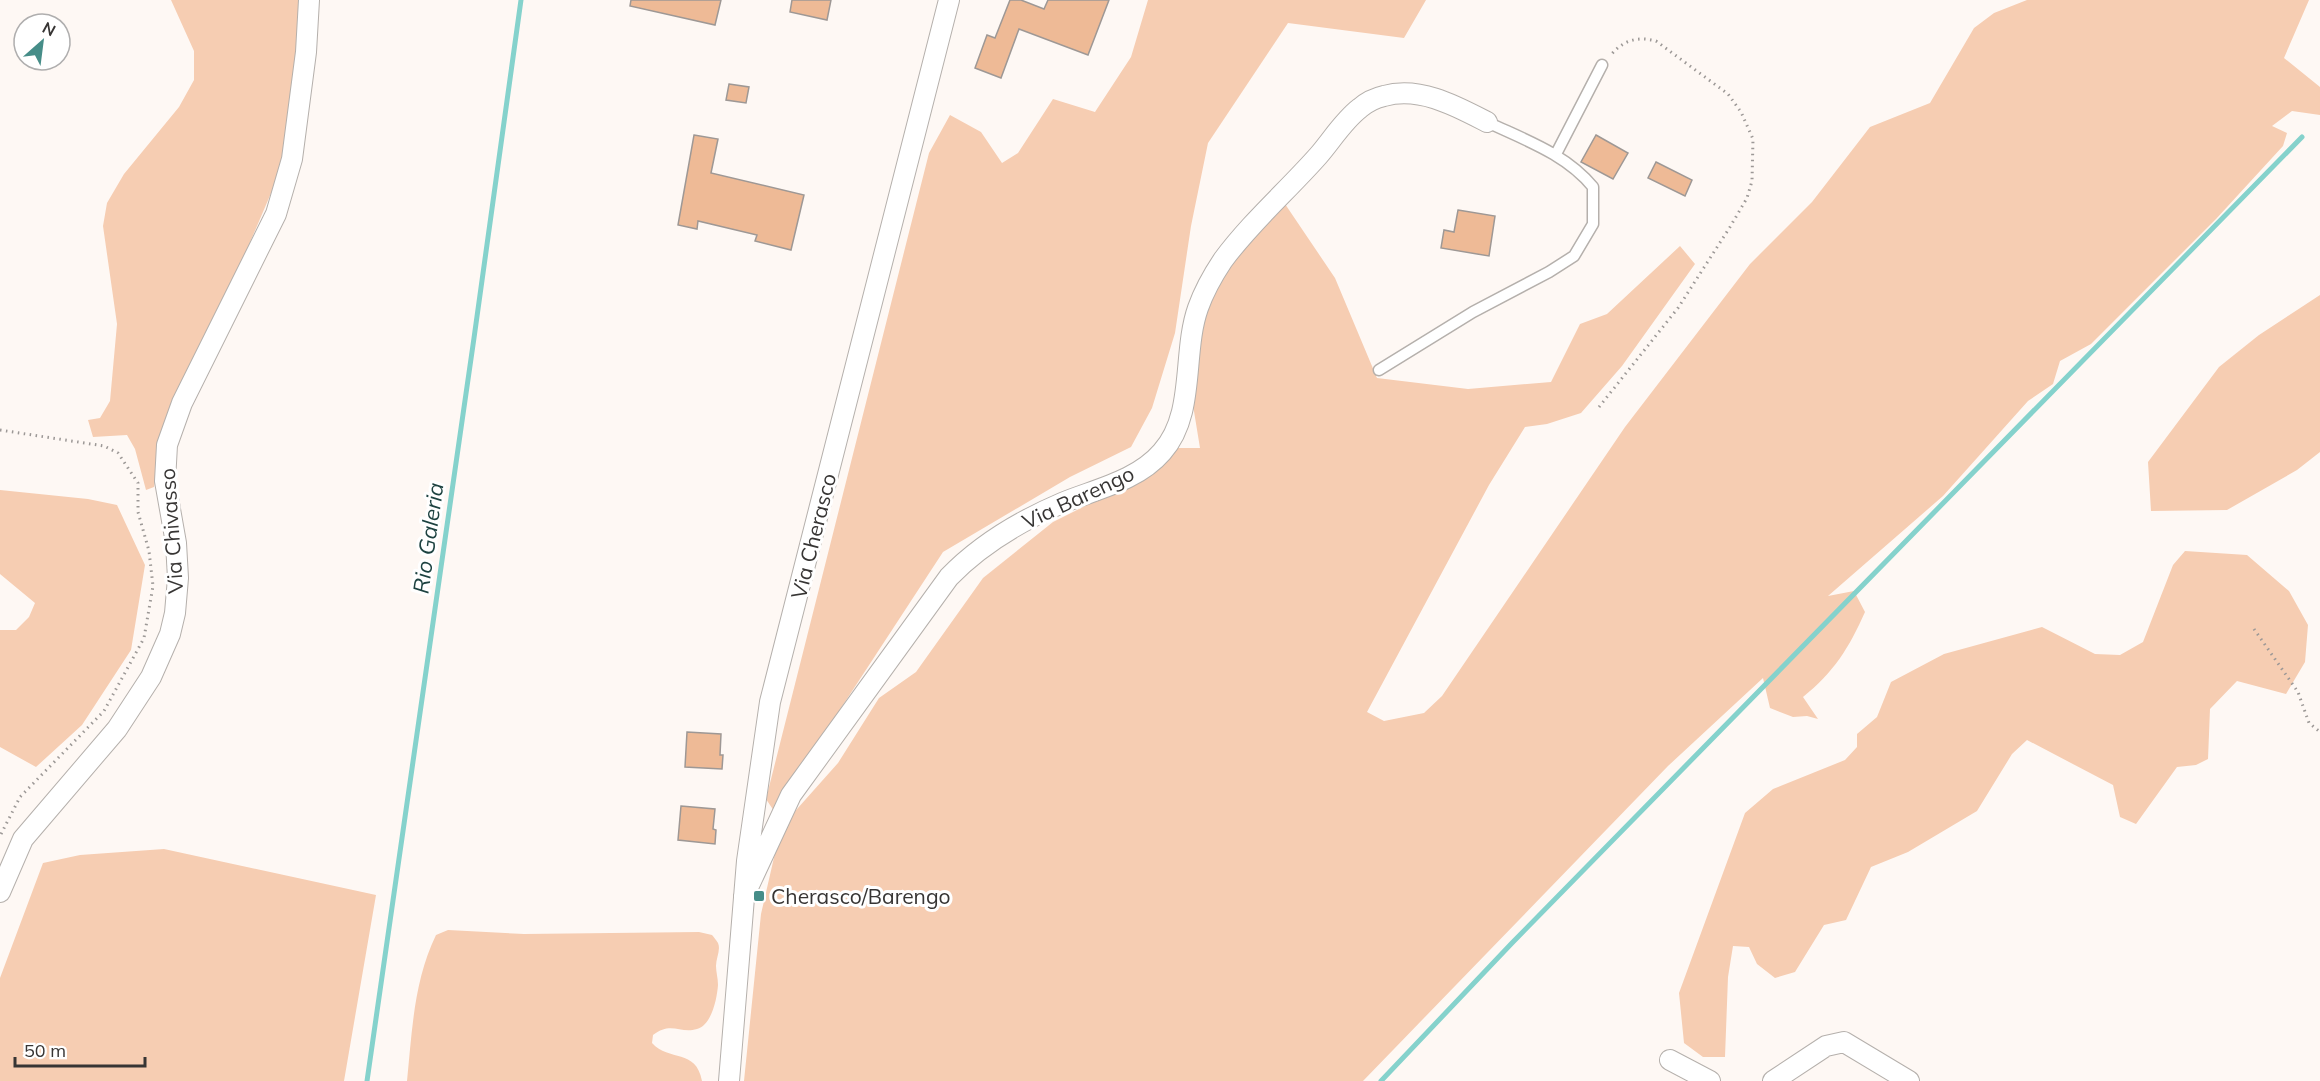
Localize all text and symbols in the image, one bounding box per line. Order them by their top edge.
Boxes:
north arrow [12,12,72,72]
text: N [39,17,59,40]
street label: Via Barengo [1018,460,1138,534]
street label: Via Chivasso [154,467,188,595]
street label: Via Cherasco [785,470,841,602]
water label: Rio Galeria [406,481,450,595]
place label: Cherasco/Barengo [771,883,951,909]
marker: Cherasco/Barengo [752,889,766,903]
scale bar [15,1030,146,1068]
text: 50 m [24,1039,66,1062]

